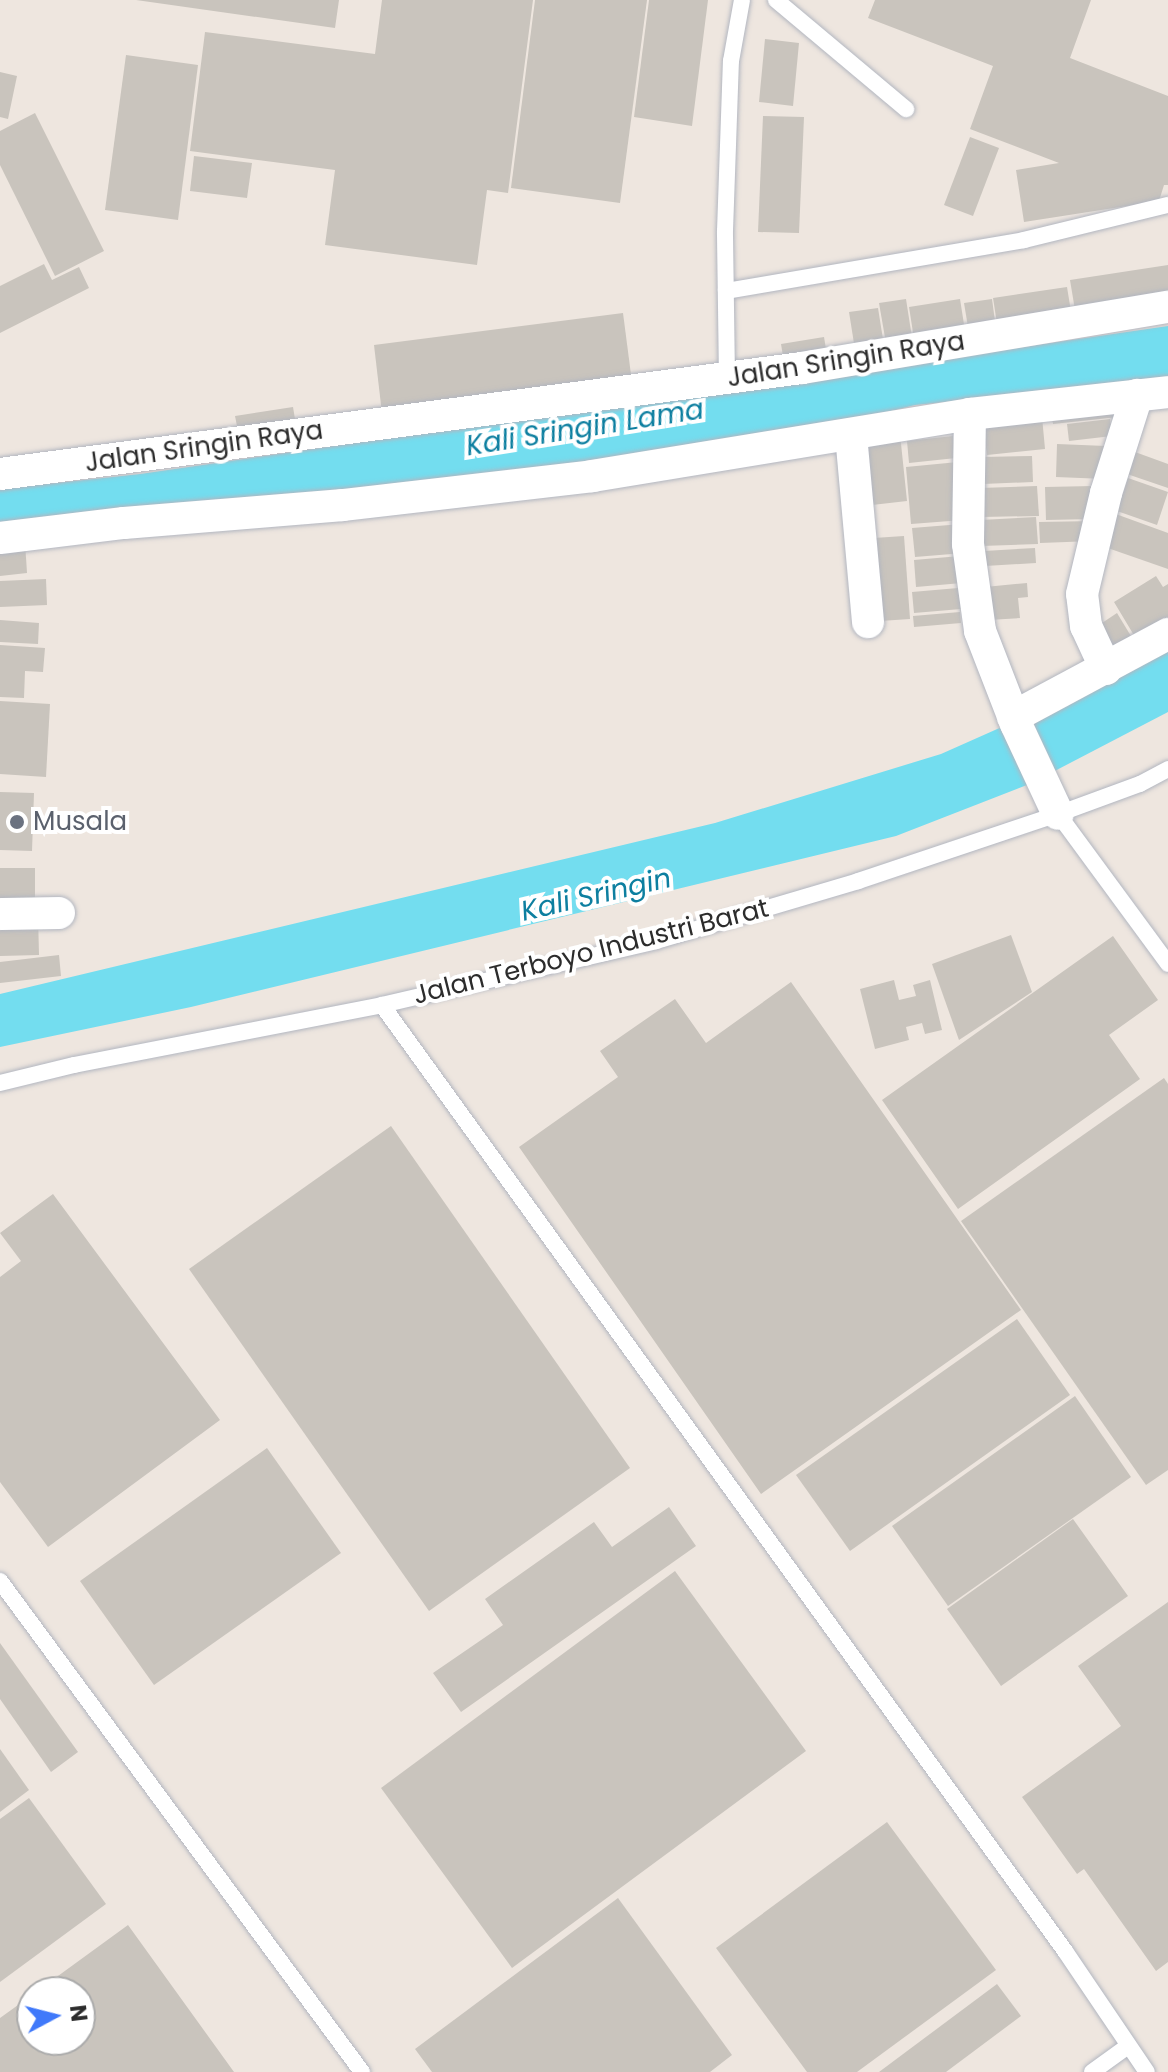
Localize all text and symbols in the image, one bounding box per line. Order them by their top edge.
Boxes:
street label: Jalan Sringin Raya [725,326,967,394]
water label: Kali Sringin Lama [464,393,706,463]
street label: Jalan Sringin Raya [83,415,325,479]
place label: Musala [33,806,127,838]
marker: Musala [8,813,26,831]
water label: Kali Sringin [518,861,674,929]
street label: Jalan Terboyo Industri Barat [410,893,772,1011]
north arrow [16,1976,96,2056]
text: N [62,2003,95,2023]

